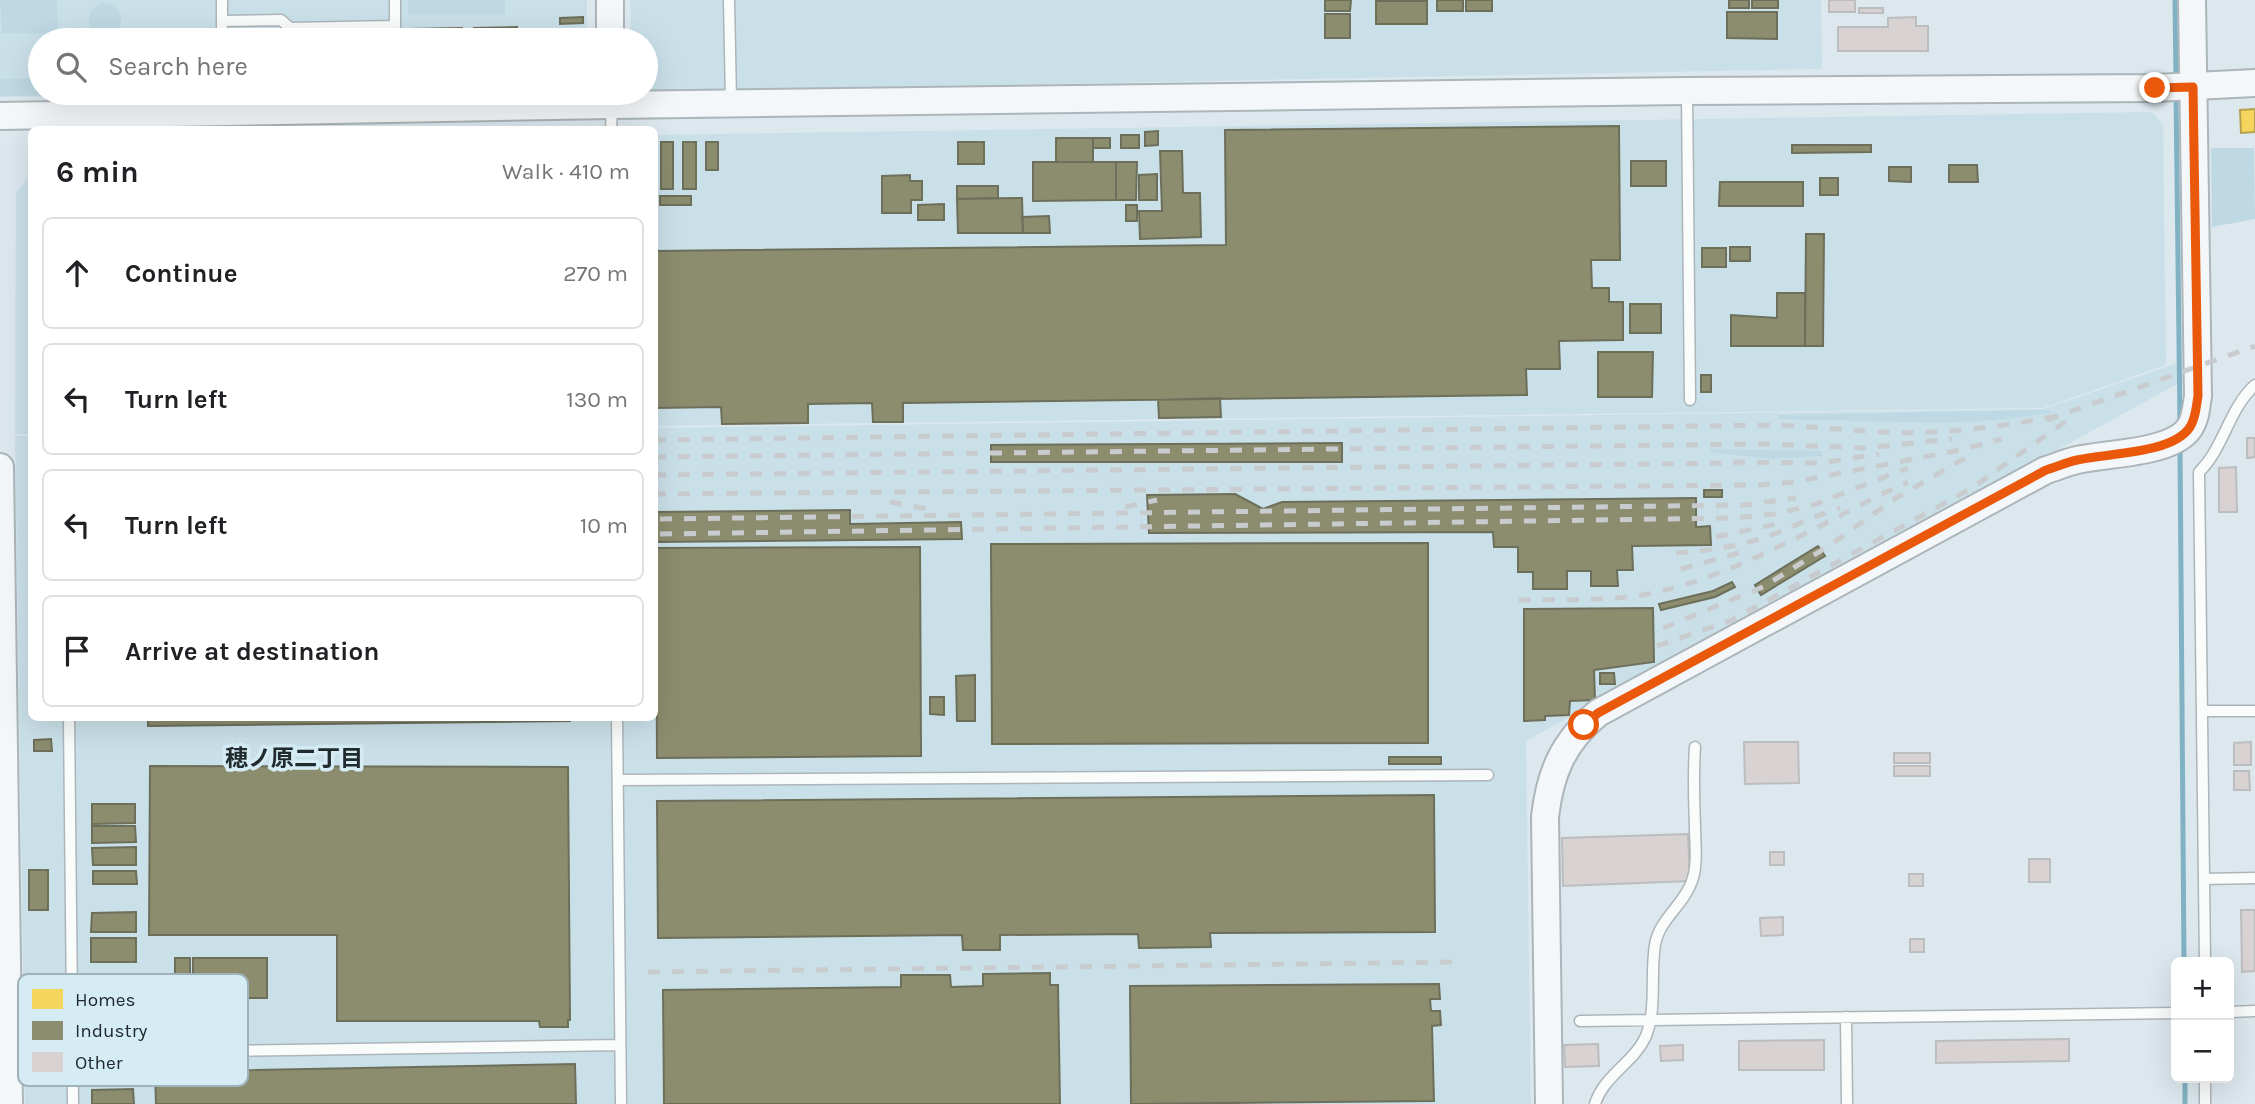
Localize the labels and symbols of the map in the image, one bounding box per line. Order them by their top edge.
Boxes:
route end [2139,72,2170,103]
route start [1568,709,1599,740]
district label: 穂ノ原二丁目 [225,745,363,772]
legend [18,974,248,1086]
text: Homes [75,989,136,1011]
text: Industry [75,1020,148,1042]
text: Other [75,1052,123,1074]

